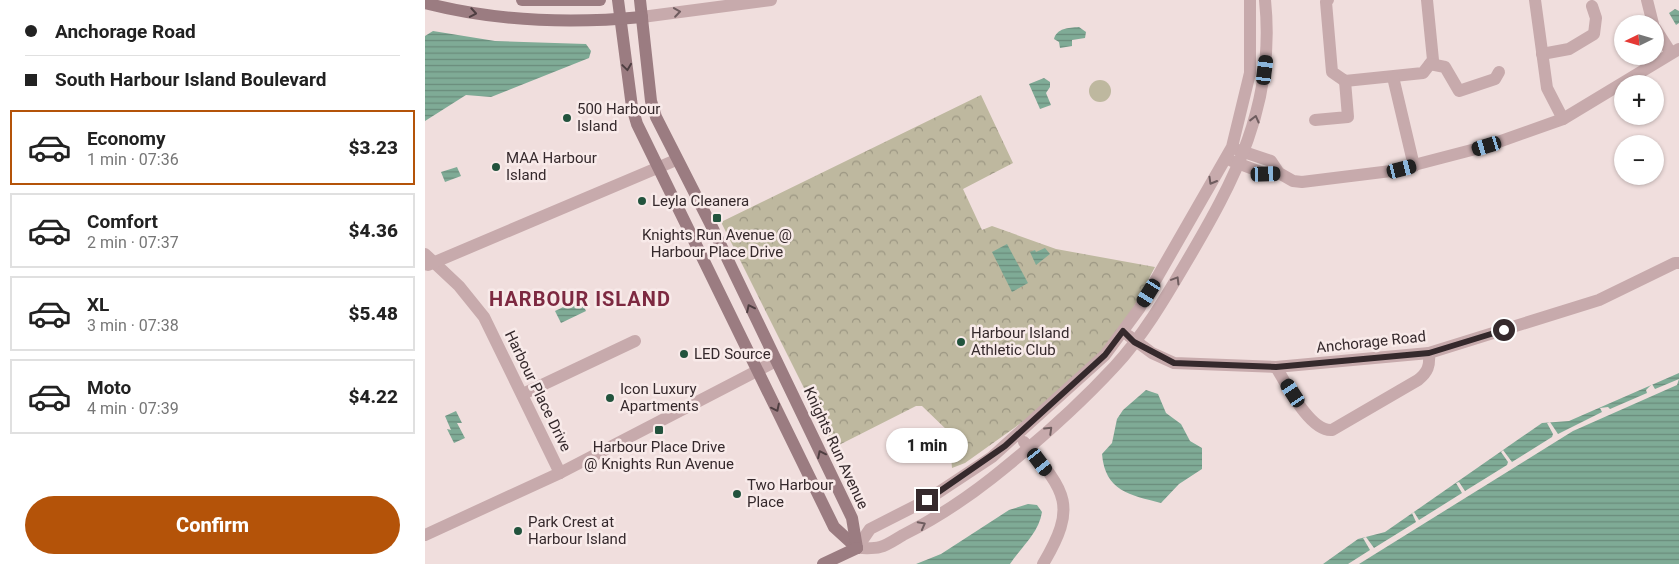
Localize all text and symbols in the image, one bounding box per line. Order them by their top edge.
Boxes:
one-way arrow [468,7,477,17]
one-way arrow [673,7,681,18]
north arrow [1614,15,1664,65]
map controls [1614,15,1664,185]
text: Anchorage Road [55,20,196,43]
car [1255,54,1274,86]
one-way arrow [621,63,632,71]
text: South Harbour Island Boulevard [55,68,327,91]
button: + [1614,75,1664,125]
place label: 500 Harbour Island [577,100,660,135]
marker: 500 Harbour Island [561,112,573,124]
one-way arrow [1249,115,1260,124]
icon: car [27,125,72,170]
text: Economy [87,127,166,150]
car [1470,134,1503,158]
button: − [1614,135,1664,185]
text: $3.23 [349,136,398,159]
place label: MAA Harbour Island [506,149,597,184]
text: 1 min · 07:36 [87,150,179,169]
car [1385,158,1418,180]
marker: MAA Harbour Island [490,161,502,173]
car [1250,166,1281,182]
one-way arrow [1209,176,1219,185]
place label: Leyla Cleanera [652,192,749,210]
marker: Leyla Cleanera [636,195,648,207]
icon: car [27,208,72,253]
text: Comfort [87,210,158,233]
marker: Knights Run Avenue @ Harbour Place Drive [711,212,723,224]
text: $4.36 [349,219,398,242]
place label: Knights Run Avenue @ Harbour Place Drive [642,226,792,261]
text: 2 min · 07:37 [87,233,179,252]
car [1134,276,1163,310]
one-way arrow [1170,277,1180,286]
district label: HARBOUR ISLAND [489,287,671,311]
icon: car [27,291,72,336]
text: XL [87,293,109,316]
text: $5.48 [349,302,398,325]
one-way arrow [746,304,756,313]
text: 3 min · 07:38 [87,316,179,335]
route start [1493,319,1515,341]
place label: Harbour Island Athletic Club [971,324,1069,359]
street label: Anchorage Road [1315,327,1427,357]
street label: Harbour Place Drive [501,328,575,455]
marker: Harbour Island Athletic Club [955,336,967,348]
place label: LED Source [694,345,771,363]
marker: LED Source [678,348,690,360]
icon: car [27,374,72,419]
text: Moto [87,376,131,399]
car [1278,376,1307,410]
place label: Icon Luxury Apartments [620,380,699,415]
street label: Knights Run Avenue [800,384,872,512]
text: $4.22 [349,385,398,408]
marker: Icon Luxury Apartments [604,392,616,404]
text: 4 min · 07:39 [87,399,179,418]
one-way arrow [770,403,780,412]
marker: Harbour Place Drive @ Knights Run Avenue [653,424,665,436]
one-way arrow [1043,427,1052,436]
callout: 1 min [886,428,968,462]
text: 1 min [907,436,947,455]
place label: Harbour Place Drive @ Knights Run Avenue [584,438,734,473]
car [1024,446,1055,478]
one-way arrow [817,450,827,459]
place label: Two Harbour Place [747,476,833,511]
marker: Two Harbour Place [731,488,743,500]
route end [916,489,938,511]
button: Confirm [25,496,400,554]
place label: Park Crest at Harbour Island [528,513,626,548]
one-way arrow [917,521,926,531]
marker: Park Crest at Harbour Island [512,525,524,537]

